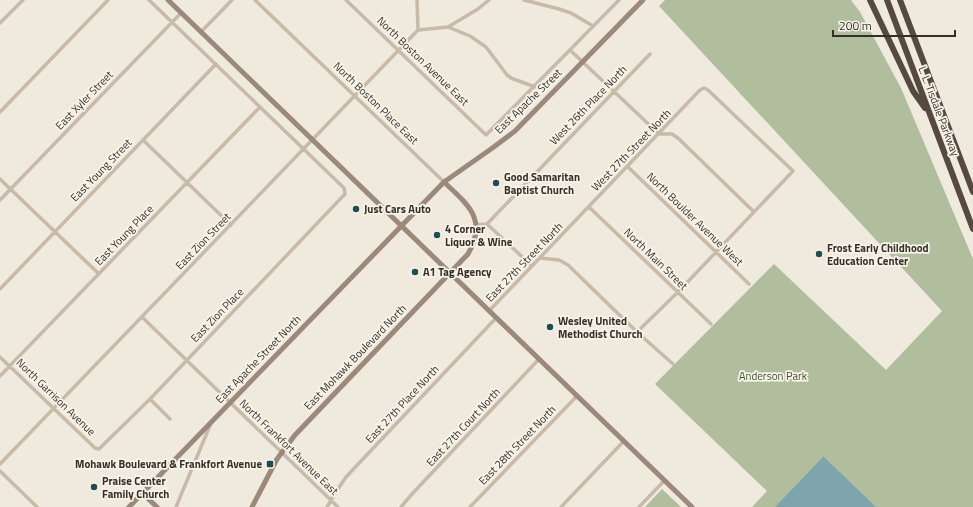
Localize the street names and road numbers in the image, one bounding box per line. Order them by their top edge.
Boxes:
street label: North Boston Avenue East [373,13,473,109]
street label: North Boston Place East [330,58,422,148]
street label: West 26th Place North [546,62,630,148]
street label: L. L. Tisdale Parkway [914,64,964,159]
street label: East Apache Street [491,65,565,137]
street label: East Xyler Street [52,67,117,133]
street label: West 27th Street North [588,105,675,195]
street label: East Young Street [67,135,135,205]
street label: North Boulder Avenue West [643,169,747,270]
street label: East Young Place [91,201,157,269]
street label: East Zion Street [172,209,234,273]
street label: East 27th Street North [482,219,566,305]
street label: North Main Street [621,224,692,294]
street label: East Zion Place [187,284,247,346]
street label: East Mohawk Boulevard North [300,301,410,413]
street label: East Apache Street North [212,311,304,407]
street label: North Garrison Avenue [13,355,100,440]
street label: East 27th Place North [362,361,443,447]
street label: East 27th Court North [422,384,504,470]
street label: North Frankfort Avenue East [236,395,342,499]
street label: East 28th Street North [475,402,559,488]

